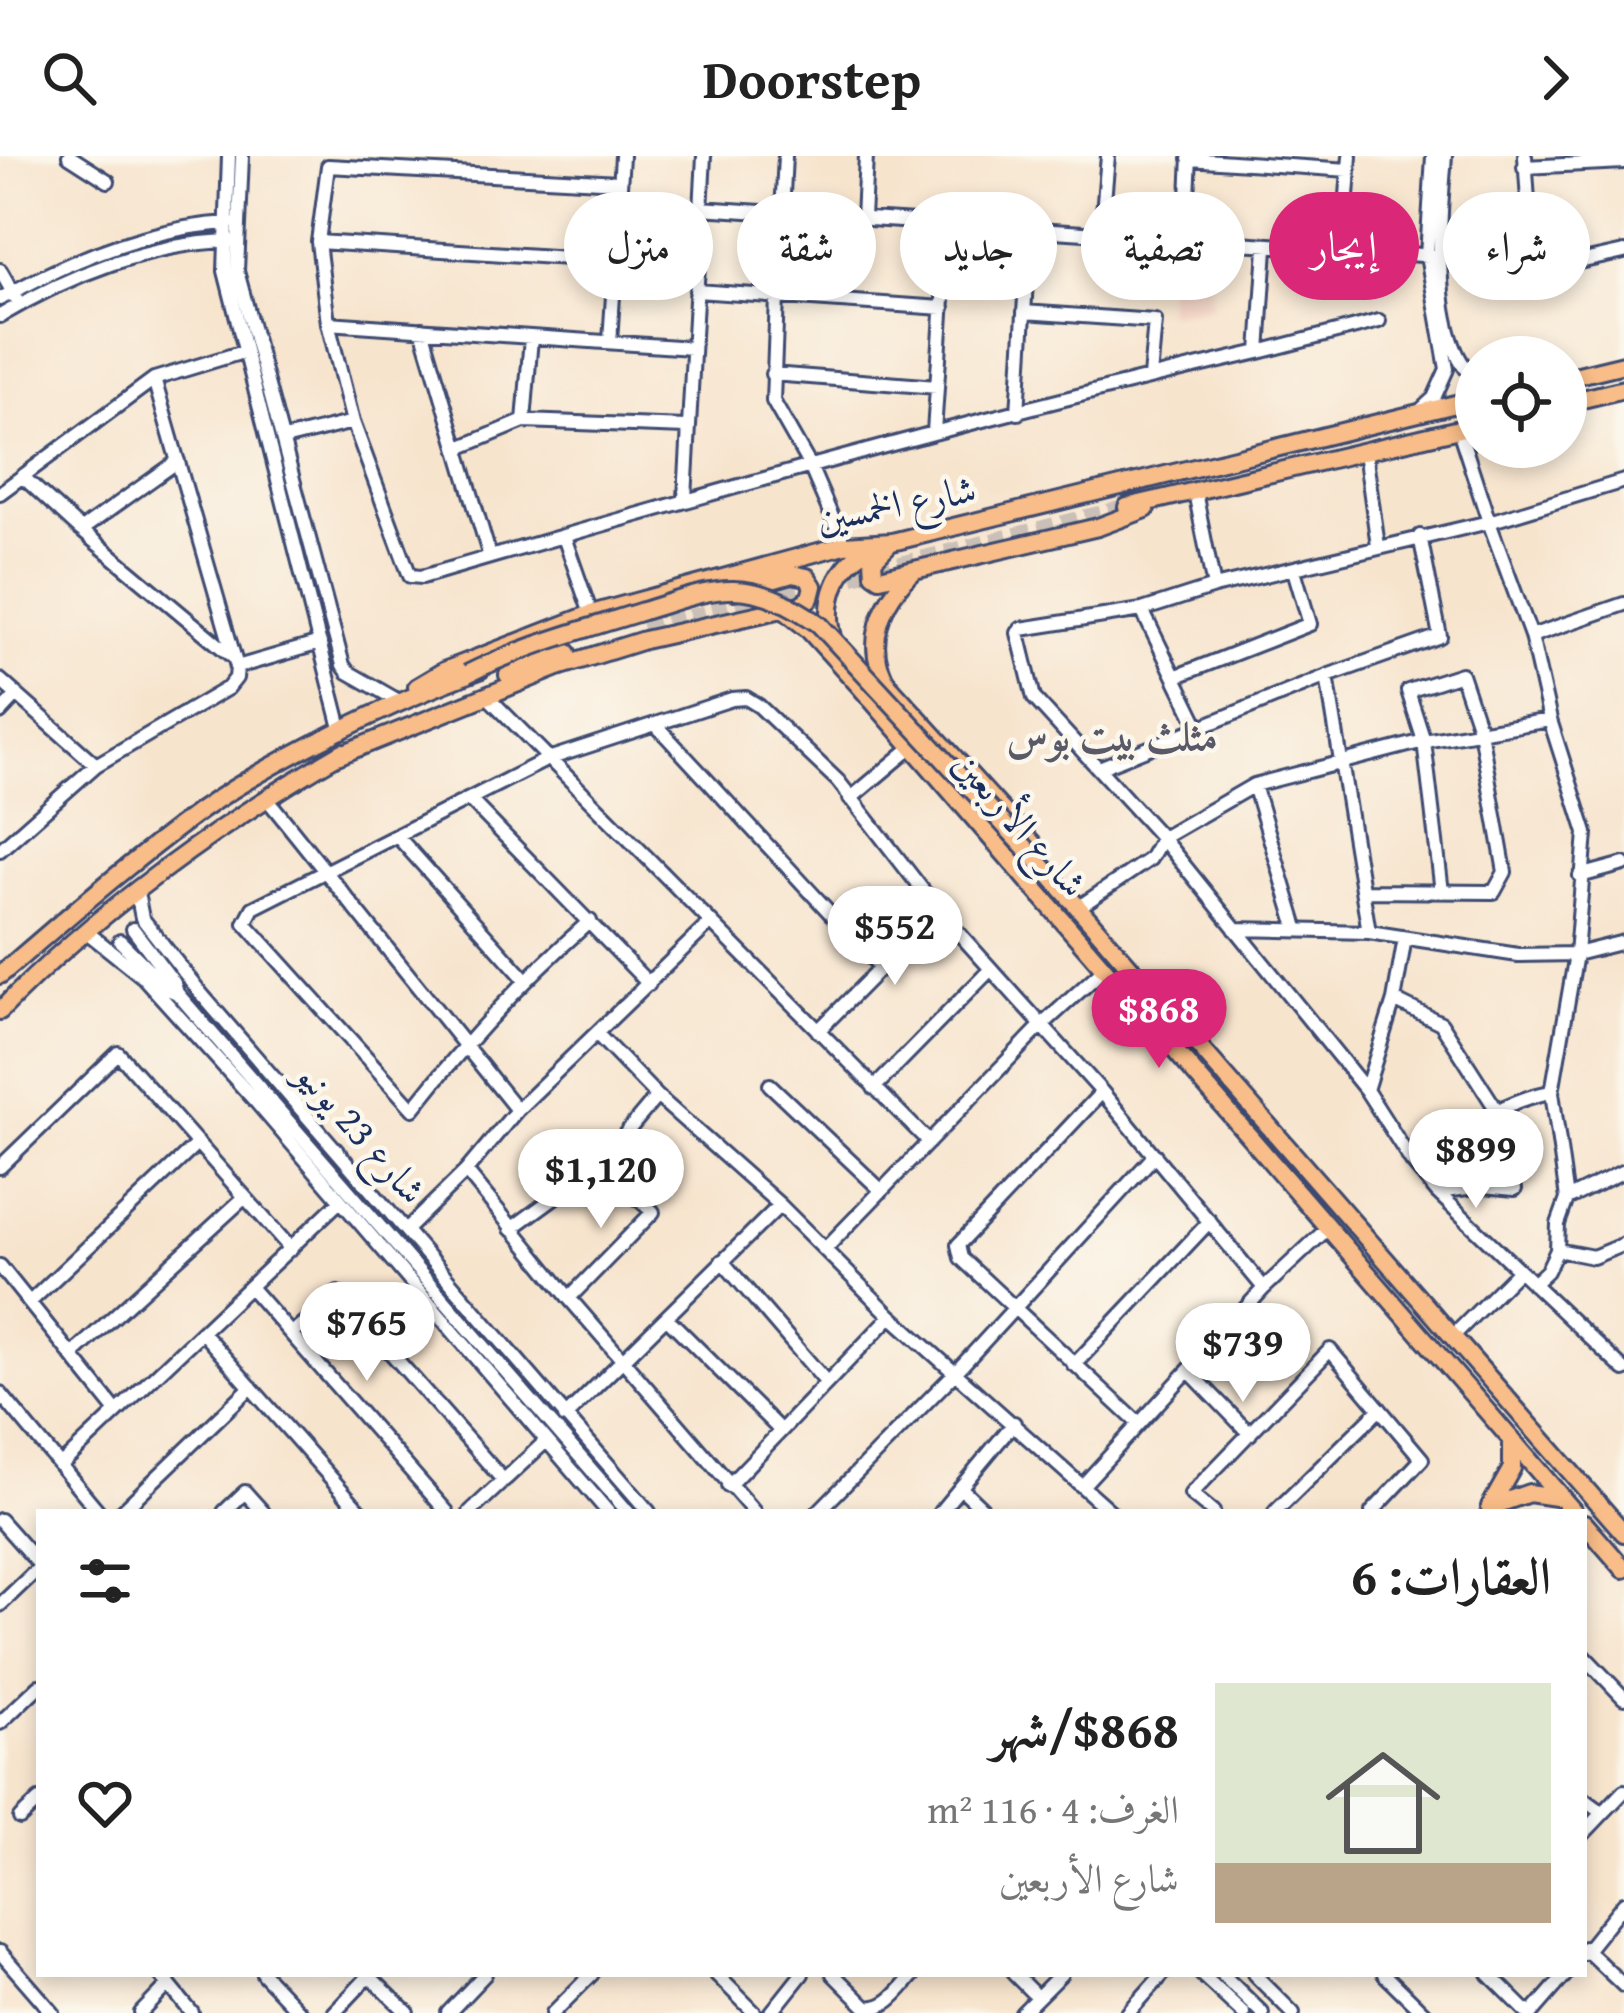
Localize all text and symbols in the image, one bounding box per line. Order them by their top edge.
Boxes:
text: Doorstep [703,39,921,118]
icon: search [36,45,102,111]
icon: forward [1522,45,1588,111]
chip: منزل [564,192,713,300]
chip: شقة [737,192,876,300]
chip: جديد [900,192,1057,300]
chip: تصفية [1081,192,1245,300]
chip: إيجار [1269,192,1419,300]
chip: شراء [1443,192,1590,300]
map controls [1455,336,1587,468]
button: locate [1455,336,1587,468]
street label: شارع الخمسين [811,459,982,551]
district label: مثلث بيت بوس [1006,704,1218,765]
street label: شارع الأربعين [937,736,1102,913]
pin: $552 [824,886,966,988]
text: $552 [855,896,935,953]
pin: $868 [1088,969,1230,1071]
text: $868 [1119,979,1199,1036]
street label: شارع 23 يونيو [277,1044,441,1219]
pin: $899 [1405,1109,1547,1211]
text: $899 [1436,1119,1516,1176]
pin: $1,120 [503,1129,699,1231]
text: $1,120 [545,1139,657,1196]
pin: $765 [296,1282,438,1384]
text: $765 [327,1292,407,1349]
pin: $739 [1172,1303,1314,1405]
text: $739 [1203,1313,1283,1370]
text: العقارات: 6 [1351,1538,1551,1613]
icon: filters [72,1548,138,1614]
text: $868/شهر [990,1691,1179,1766]
icon: home [1311,1731,1455,1875]
icon: heart [72,1770,138,1836]
text: الغرف: 4 · 116 m² [927,1780,1179,1837]
text: شارع الأربعين [999,1849,1179,1906]

